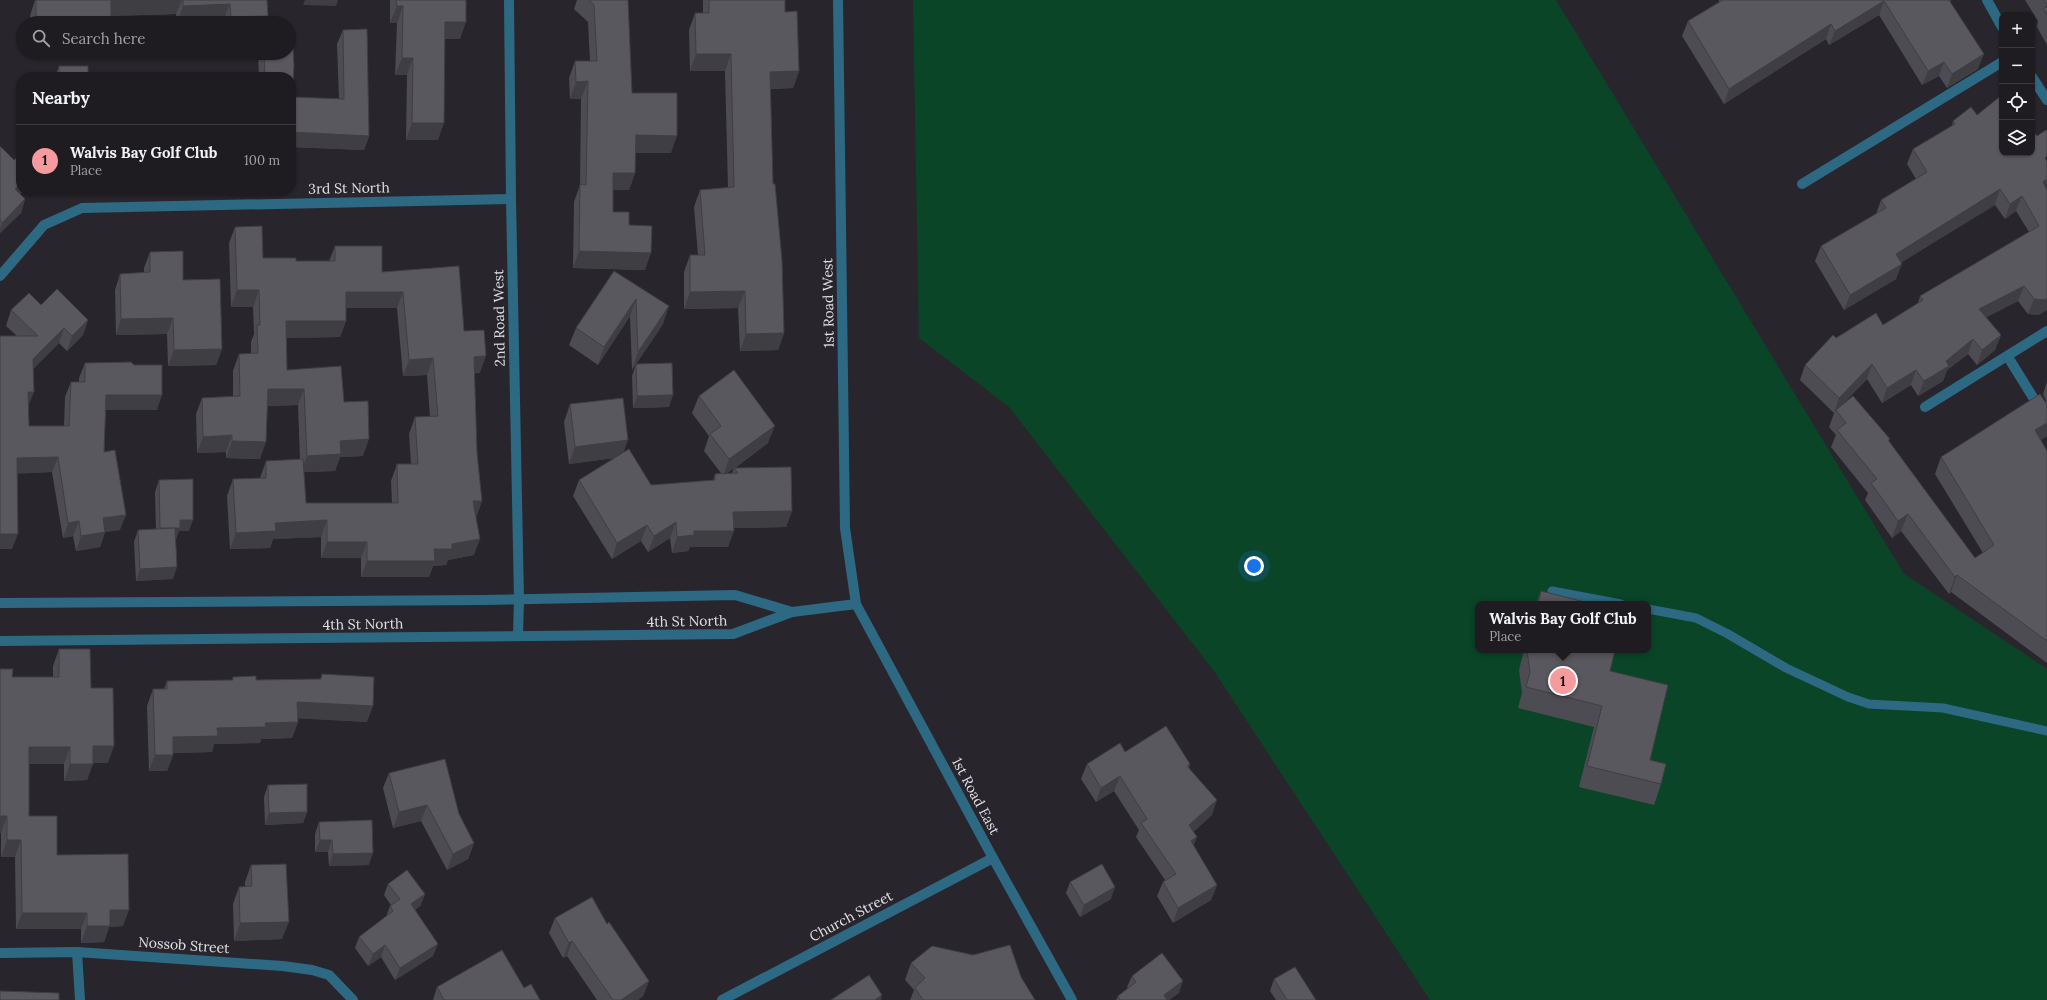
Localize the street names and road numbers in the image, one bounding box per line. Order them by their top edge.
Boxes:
street label: 3rd St North [308,178,390,198]
street label: 1st Road West [818,257,838,348]
street label: 2nd Road West [489,269,509,367]
street label: 4th St North [646,611,728,631]
street label: 4th St North [322,614,404,634]
street label: 1st Road East [948,754,1004,838]
street label: Church Street [806,886,896,945]
street label: Nossob Street [138,933,231,957]

